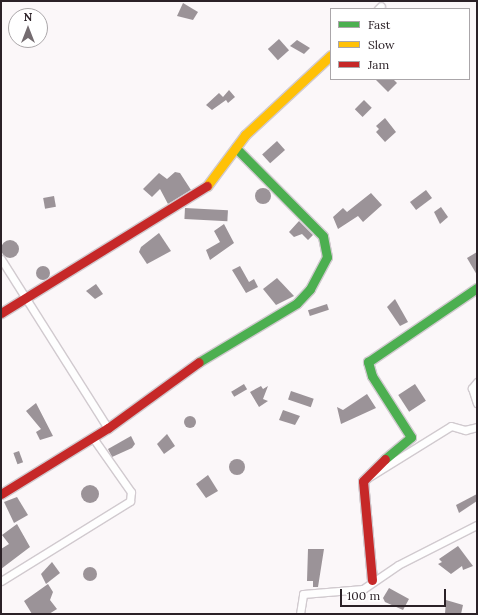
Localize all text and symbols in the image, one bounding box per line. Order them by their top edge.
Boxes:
north arrow [8,8,48,48]
legend [330,8,470,80]
text: N [24,10,32,24]
text: Fast [368,17,391,32]
text: Slow [368,37,395,52]
text: Jam [368,57,389,72]
scale bar [342,581,448,607]
text: 100 m [347,588,380,603]

